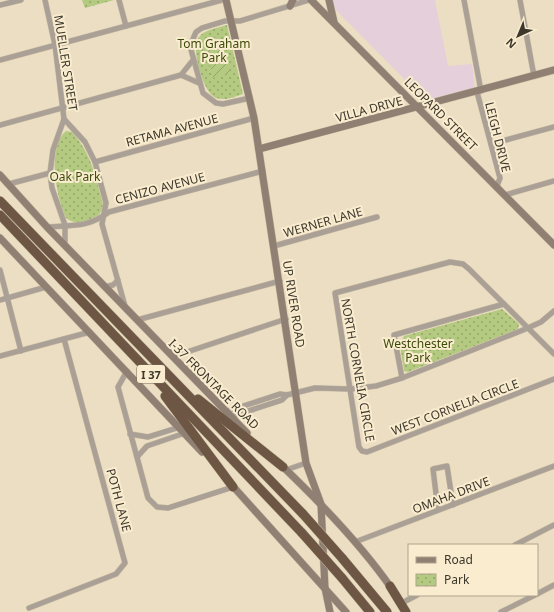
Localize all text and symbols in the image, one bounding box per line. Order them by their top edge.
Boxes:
street label: MUELLER STREET [50,14,82,113]
north arrow [498,16,538,56]
park label: Tom Graham Park [178,35,251,66]
text: N [502,35,519,52]
street label: LEOPARD STREET [401,74,481,154]
street label: VILLA DRIVE [334,92,404,126]
street label: LEIGH DRIVE [481,100,515,174]
street label: RETAMA AVENUE [124,110,220,150]
park label: Oak Park [50,168,101,185]
street label: CENIZO AVENUE [113,168,207,208]
street label: WERNER LANE [282,203,364,241]
street label: UP RIVER ROAD [279,259,309,349]
street label: NORTH CORNELIA CIRCLE [337,297,379,443]
street label: I-37 FRONTAGE ROAD [165,335,263,433]
park label: Westchester Park [383,335,453,366]
road number: I 37 [137,365,165,383]
street label: WEST CORNELIA CIRCLE [389,375,521,439]
street label: POTH LANE [102,467,136,533]
street label: OMAHA DRIVE [410,472,492,518]
legend [408,544,538,596]
text: Road [444,551,473,568]
text: Park [444,571,470,588]

